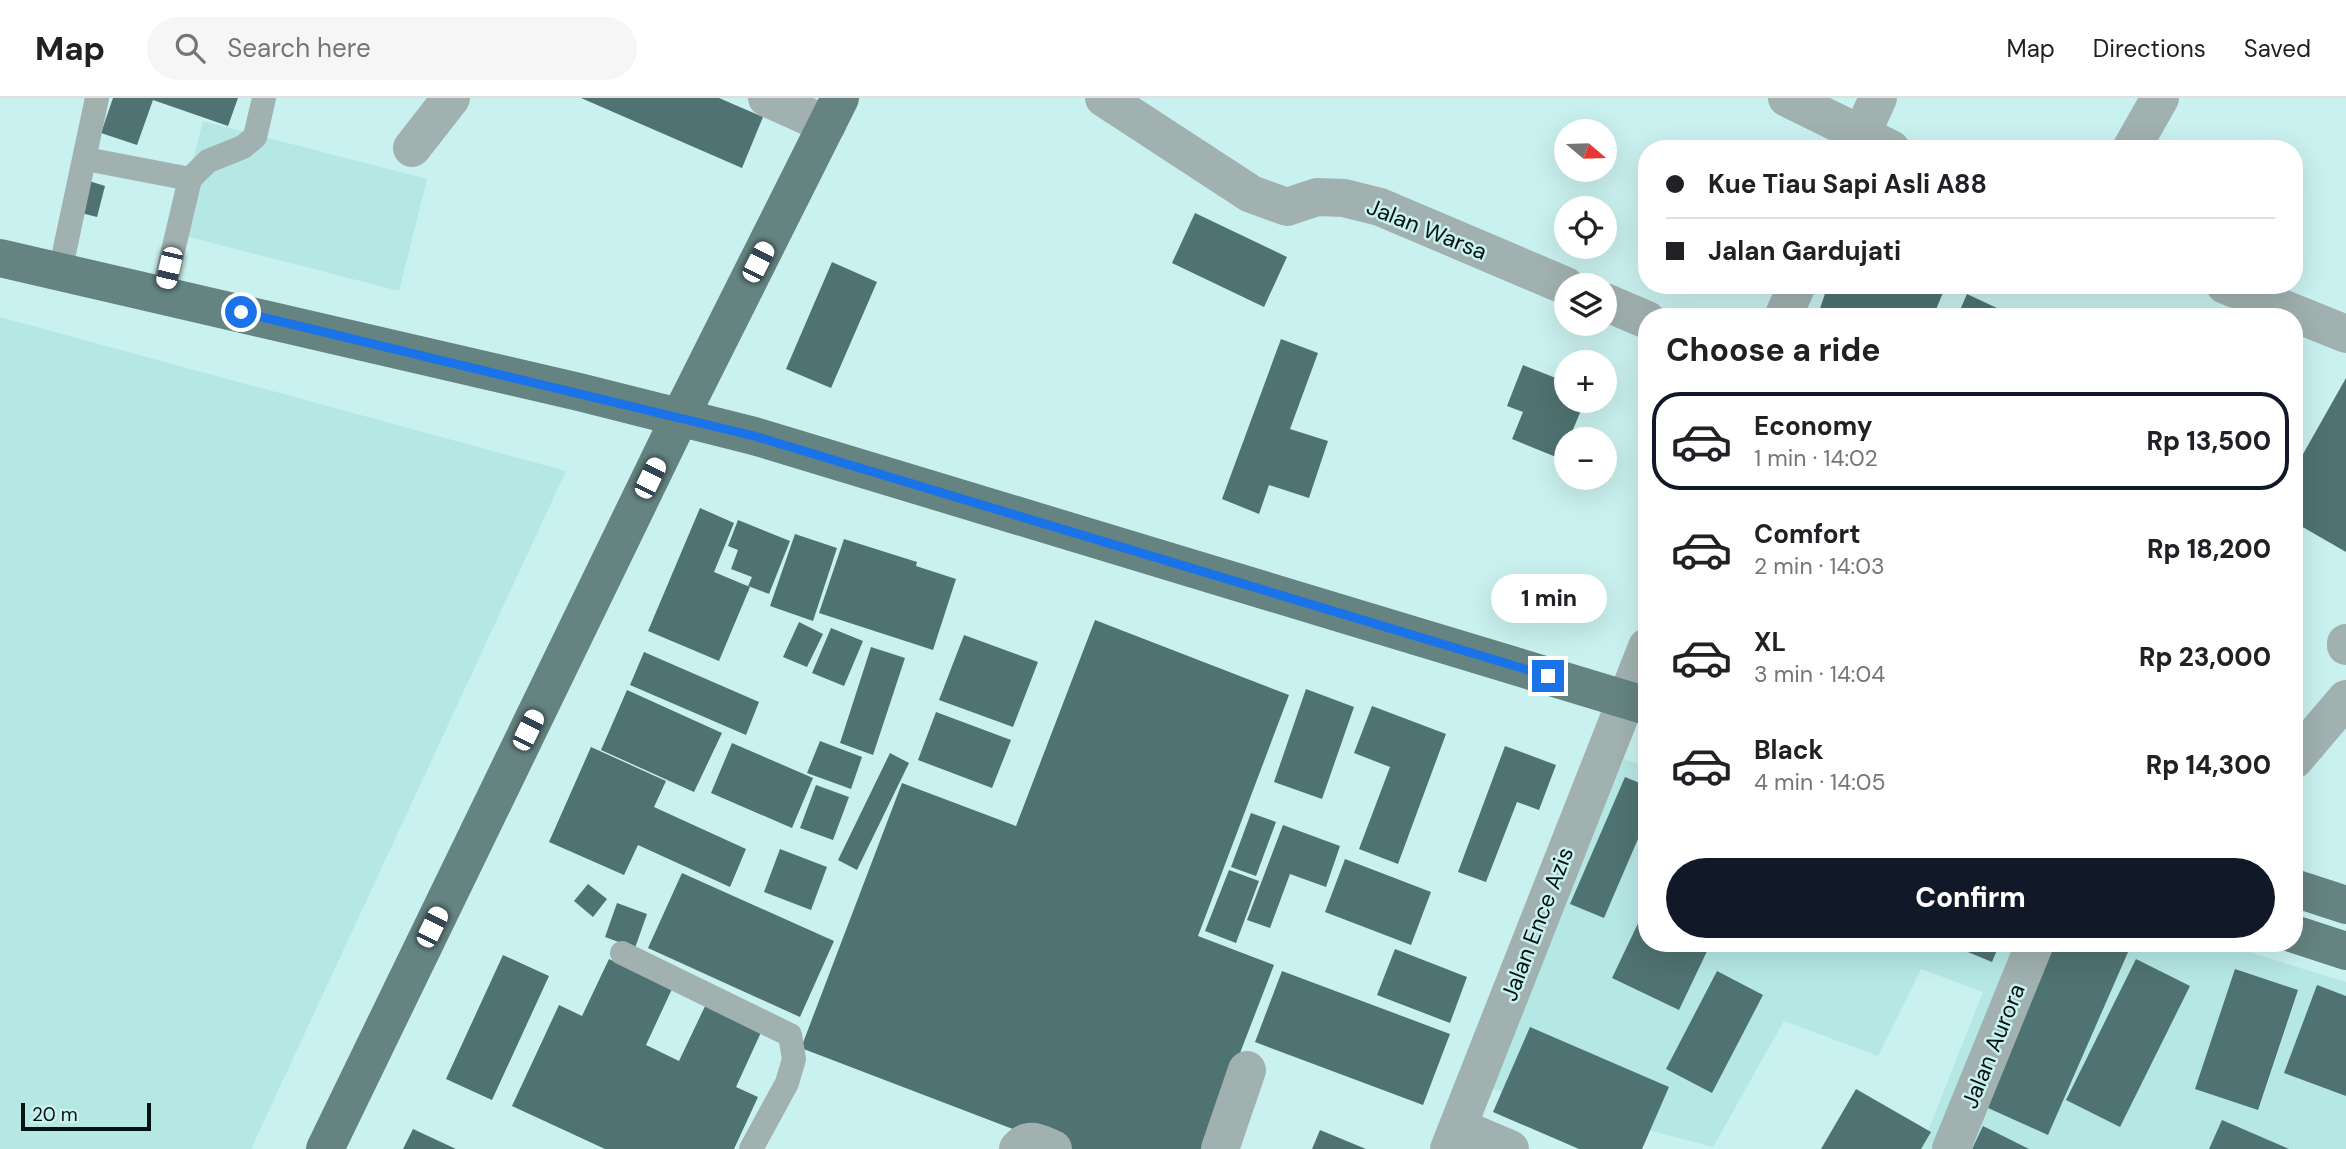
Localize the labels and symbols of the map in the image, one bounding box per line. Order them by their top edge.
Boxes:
north arrow [1554,119,1617,182]
street label: Jalan Warsa [1362,191,1492,267]
car [740,239,777,285]
car [155,245,184,291]
route start [225,296,257,328]
car [632,455,669,501]
callout: 1 min [1490,574,1606,624]
route end [1532,660,1564,692]
car [510,707,547,753]
street label: Jalan Ence Azis [1494,843,1580,1005]
car [414,904,451,950]
street label: Jalan Aurora [1954,979,2032,1113]
scale bar [21,1100,150,1132]

